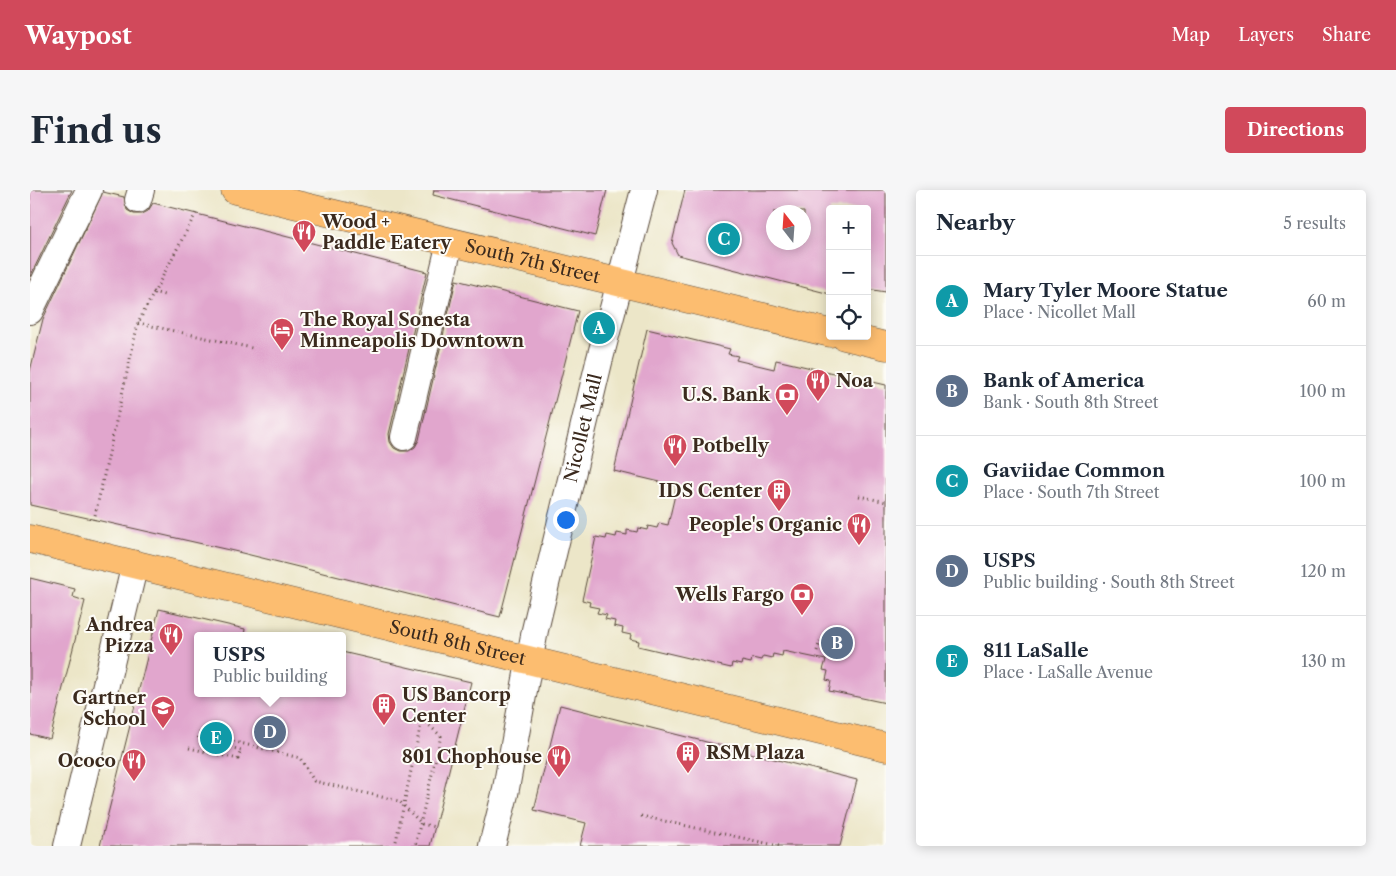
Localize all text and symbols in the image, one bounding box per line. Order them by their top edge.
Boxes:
text: Waypost [25,21,132,50]
text: Map [1172,24,1210,46]
text: Layers [1238,24,1294,46]
text: Share [1322,24,1371,46]
button: Directions [1225,107,1366,153]
text: Find us [30,109,162,152]
north arrow [766,205,811,250]
map controls [826,205,871,340]
button: + [826,205,871,250]
text: Nearby [936,210,1015,235]
place label: Wood + Paddle Eatery [321,211,452,254]
text: 5 results [1283,213,1346,233]
restaurant icon: Wood + Paddle Eatery [291,219,317,253]
pin: C [708,220,740,258]
street label: South 7th Street [463,235,603,288]
button: − [826,250,871,295]
text: Mary Tyler Moore Statue [983,279,1228,302]
text: A [946,291,958,311]
text: 60 m [1307,291,1346,311]
button: locate [826,295,871,340]
text: Place · Nicollet Mall [983,302,1136,322]
place label: The Royal Sonesta Minneapolis Downtown [300,309,525,352]
pin: A [583,309,615,347]
hotel icon: The Royal Sonesta Minneapolis Downtown [269,317,295,351]
restaurant icon: Noa [805,368,831,402]
text: Bank of America [983,369,1145,392]
place label: Noa [836,370,874,392]
street label: Nicollet Mall [560,371,607,485]
text: B [946,381,958,401]
text: 100 m [1300,381,1346,401]
bank icon: U.S. Bank [774,382,800,416]
place label: U.S. Bank [682,384,771,406]
text: Bank · South 8th Street [983,392,1159,412]
restaurant icon: Potbelly [662,433,688,467]
place label: Potbelly [692,435,770,457]
text: Gaviidae Common [983,459,1165,482]
text: C [946,471,958,491]
text: 100 m [1300,471,1346,491]
building icon: IDS Center [766,478,792,512]
place label: IDS Center [658,480,762,502]
text: Place · South 7th Street [983,482,1160,502]
your location [553,507,579,533]
restaurant icon: People's Organic [846,512,872,546]
place label: People's Organic [689,514,842,536]
text: USPS [983,549,1036,572]
text: D [945,561,959,581]
text: 120 m [1301,561,1346,581]
text: Public building · South 8th Street [983,572,1235,592]
bank icon: Wells Fargo [789,582,815,616]
place label: Wells Fargo [674,584,784,606]
place label: Andrea Pizza [85,614,155,657]
street label: South 8th Street [387,616,529,670]
restaurant icon: Andrea Pizza [158,622,184,656]
pin: B [821,624,853,662]
popup [194,632,346,697]
text: 811 LaSalle [983,639,1089,662]
text: USPS [213,643,265,666]
text: E [946,651,958,671]
text: 130 m [1301,651,1346,671]
text: Place · LaSalle Avenue [983,662,1153,682]
text: Public building [213,666,327,686]
place label: US Bancorp Center [402,684,511,727]
place label: Gartner School [72,687,146,730]
building icon: US Bancorp Center [371,692,397,726]
school or university icon: Gartner School [150,695,176,729]
pin: D [254,713,286,751]
pin: E [200,719,232,757]
building icon: RSM Plaza [675,740,701,774]
place label: RSM Plaza [706,742,805,764]
restaurant icon: 801 Chophouse [546,744,572,778]
place label: 801 Chophouse [402,746,542,768]
restaurant icon: Ococo [121,748,147,782]
place label: Ococo [58,750,116,772]

